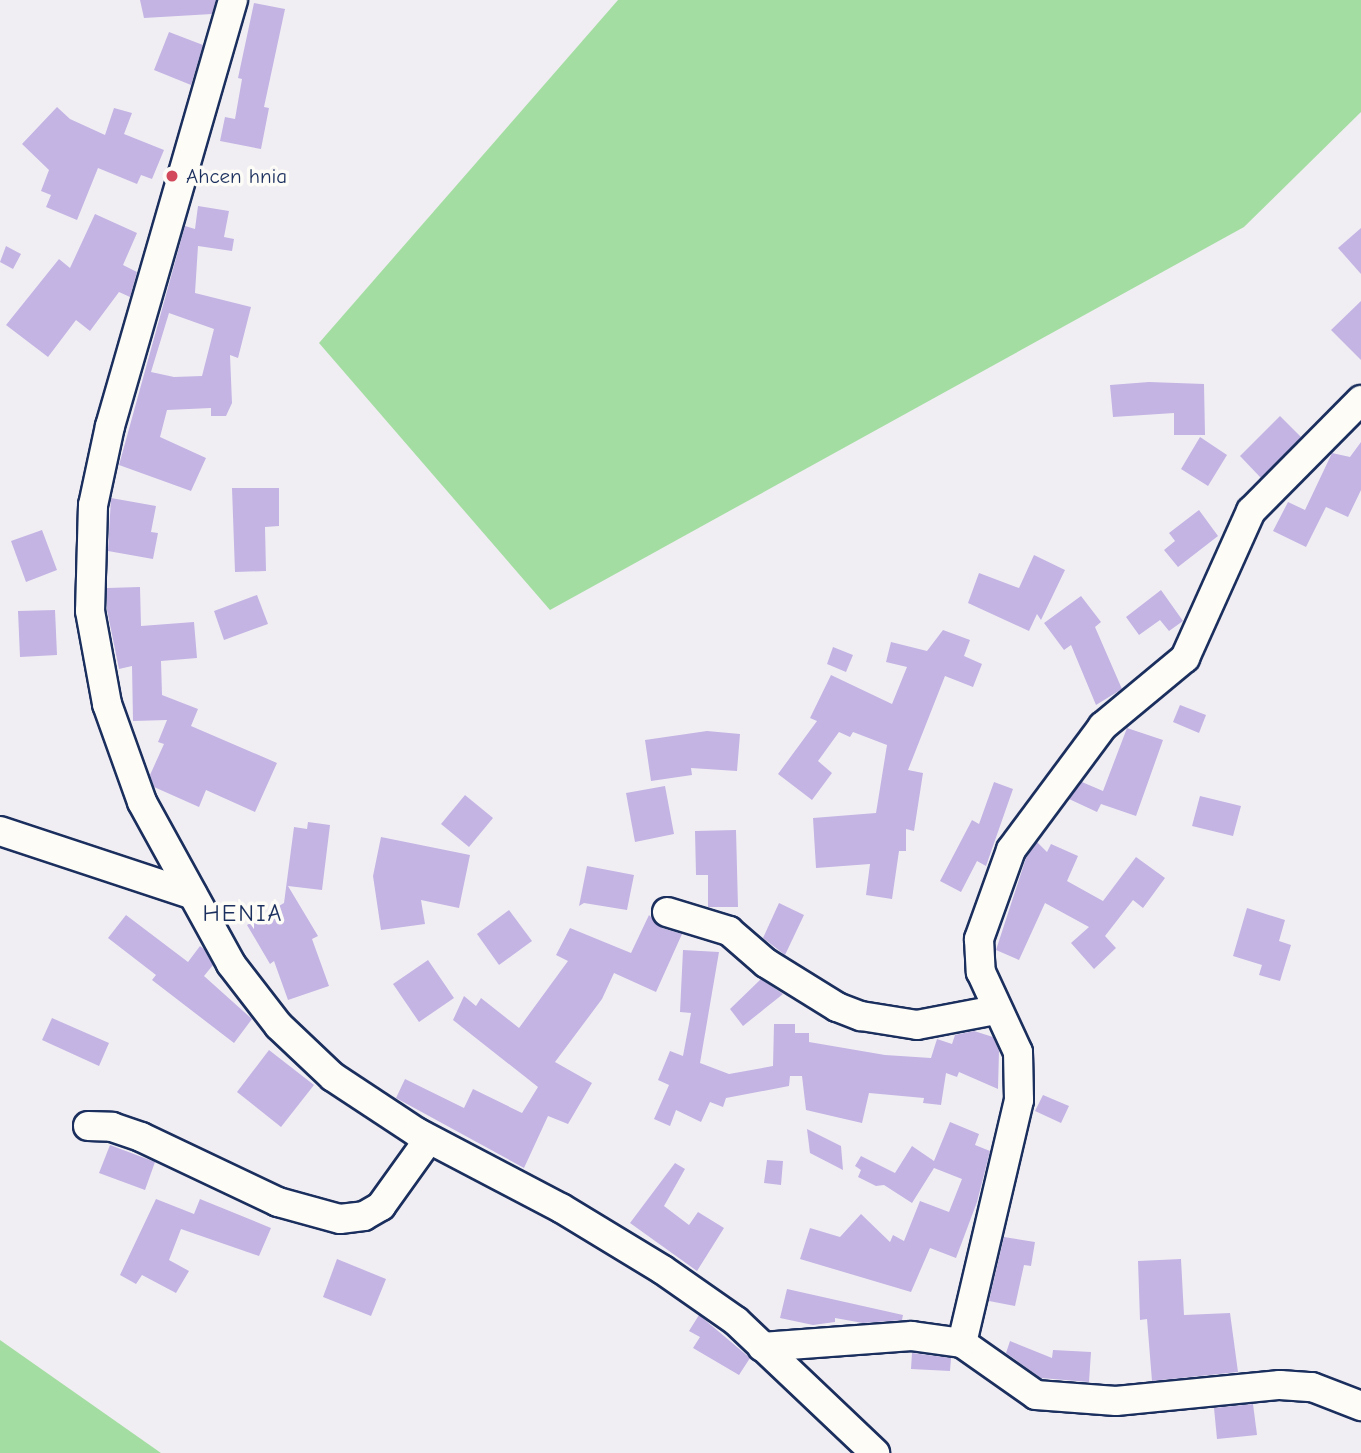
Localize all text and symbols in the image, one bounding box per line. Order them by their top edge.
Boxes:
place label: Ahcen hnia [186,163,287,189]
marker: Ahcen hnia [164,168,180,184]
district label: HENIA [203,900,283,928]

